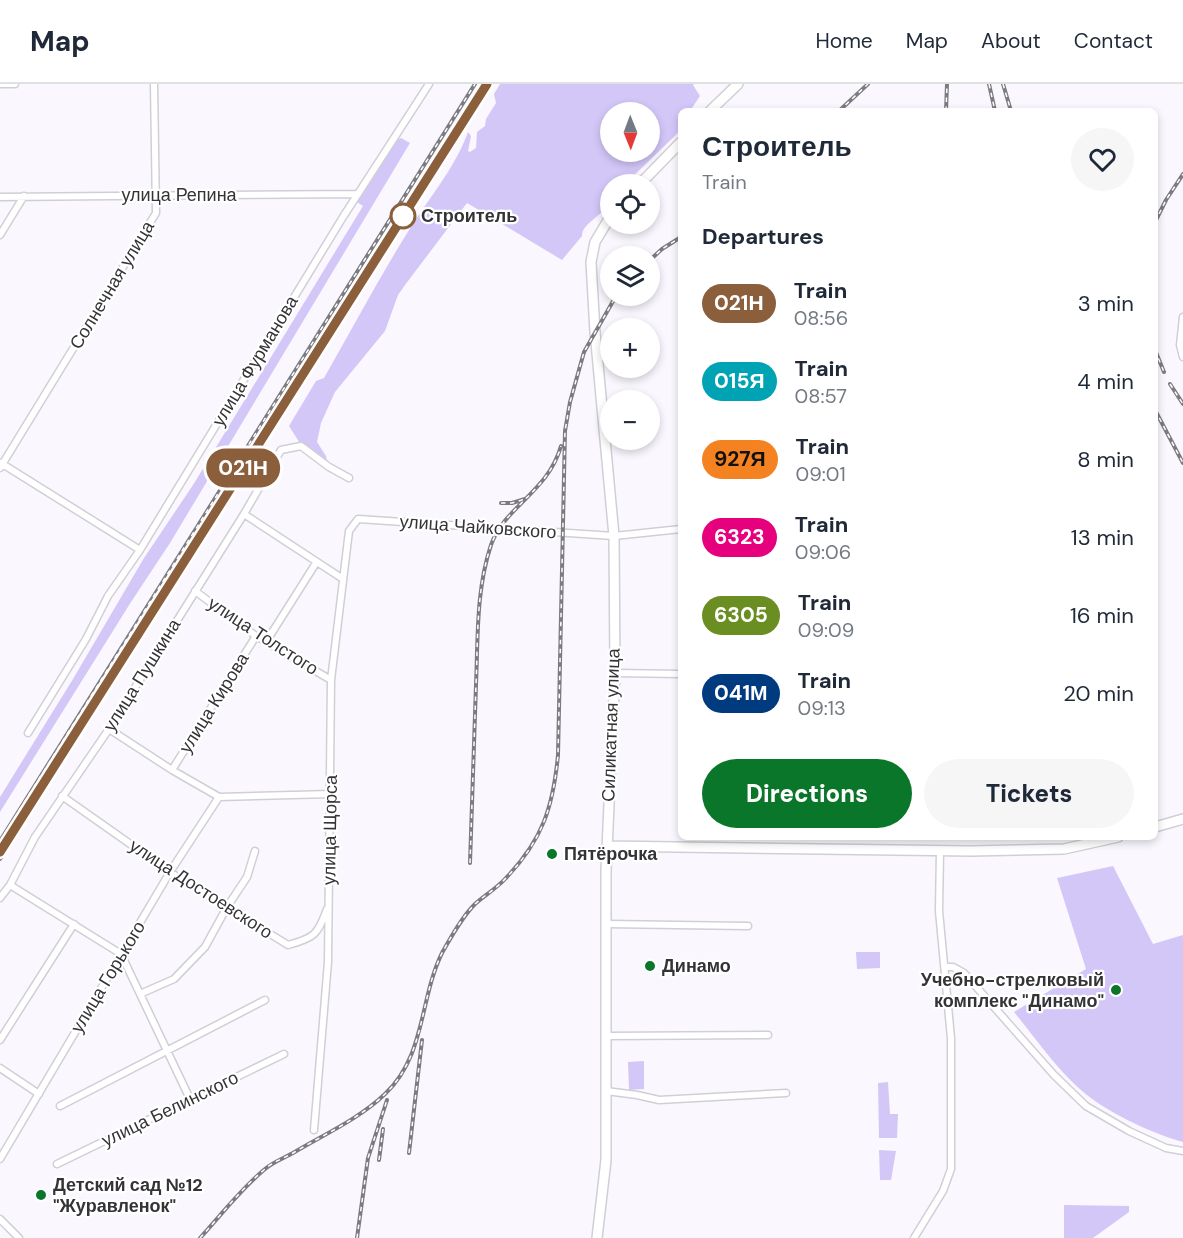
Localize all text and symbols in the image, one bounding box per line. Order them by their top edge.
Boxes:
text: Map [30,23,90,60]
text: Home [815,27,873,55]
text: Map [906,27,948,55]
text: About [981,27,1041,55]
text: Contact [1074,27,1153,55]
north arrow [600,102,660,162]
map controls [600,102,660,450]
text: Строитель [702,128,852,165]
button: heart [1071,128,1134,191]
text: Train [702,169,747,195]
button: locate [600,174,660,234]
street label: улица Репина [121,183,238,207]
marker: Строитель [390,203,416,229]
place label: Строитель [421,204,517,228]
street label: Солнечная улица [64,215,160,354]
text: Departures [702,222,824,251]
button: layers [600,246,660,306]
text: Train [794,276,847,305]
text: 021Н [714,289,764,317]
text: 3 min [1078,289,1134,318]
street label: улица Фурманова [206,290,304,431]
text: 08:56 [794,305,848,331]
button: + [600,318,660,378]
text: Train [795,354,848,383]
text: 015Я [714,367,765,395]
text: 4 min [1077,367,1134,396]
text: 08:57 [795,383,847,409]
button: − [600,390,660,450]
text: Train [796,432,849,461]
text: 927Я [714,445,766,473]
text: 8 min [1077,445,1134,474]
line badge: 021Н [201,448,285,488]
text: 021Н [218,454,268,482]
text: 09:01 [796,461,846,487]
street label: улица Чайковского [399,510,557,544]
text: Train [795,510,848,539]
text: 6323 [714,523,765,551]
text: 13 min [1071,523,1134,552]
text: 09:06 [795,539,851,565]
text: Train [798,588,851,617]
street label: улица Толстого [203,591,323,681]
text: 6305 [714,601,768,629]
text: 16 min [1070,601,1134,630]
street label: улица Пушкина [98,613,187,736]
text: 09:09 [798,617,854,643]
street label: улица Кирова [174,647,255,758]
street label: Силикатная улица [596,647,626,802]
text: Train [798,666,851,695]
text: 041М [714,679,768,707]
text: 20 min [1063,679,1134,708]
text: 09:13 [798,695,846,721]
button: Directions [702,759,912,828]
button: Tickets [924,759,1134,828]
street label: улица Щорса [317,774,343,885]
street label: улица Достоевского [125,834,277,944]
place label: Пятёрочка [564,842,658,866]
marker: Пятёрочка [545,847,559,861]
street label: улица Горького [65,917,151,1037]
place label: Динамо [662,954,731,978]
marker: Динамо [643,959,657,973]
place label: Учебно-стрелковый комплекс "Динамо" [921,968,1104,1013]
marker: Учебно-стрелковый комплекс "Динамо" [1109,983,1123,997]
street label: улица Белинского [98,1065,242,1153]
place label: Детский сад №12 "Журавленок" [53,1173,203,1218]
marker: Детский сад №12 "Журавленок" [34,1188,48,1202]

